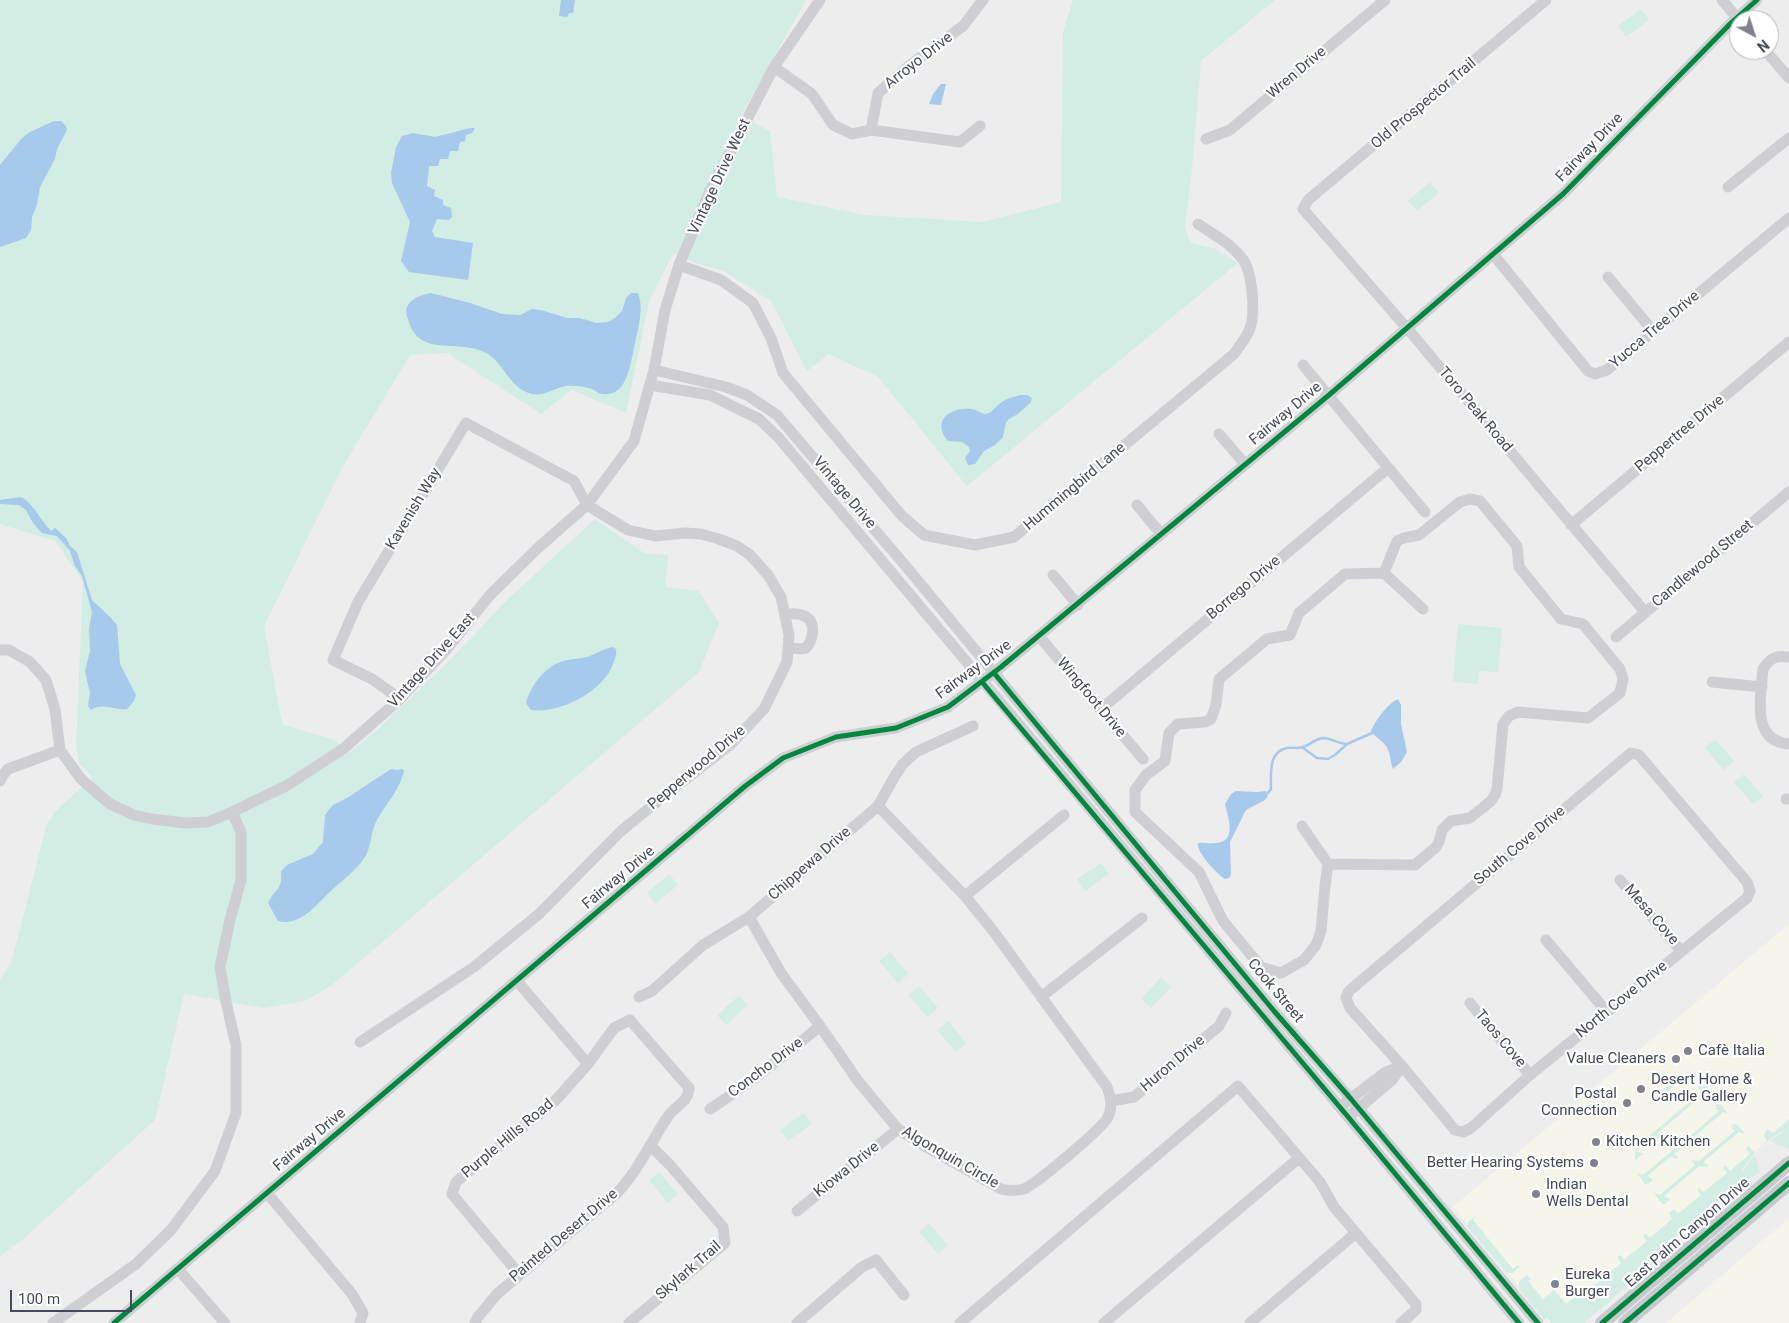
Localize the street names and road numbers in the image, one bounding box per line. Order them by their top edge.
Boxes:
street label: Arroyo Drive [881,29,957,93]
street label: Wren Drive [1264,43,1330,103]
street label: Old Prospector Trail [1368,55,1480,153]
street label: Fairway Drive [1553,110,1627,186]
street label: Vintage Drive West [685,116,755,238]
street label: Yucca Tree Drive [1607,287,1703,373]
street label: Toro Peak Road [1434,364,1516,456]
street label: Fairway Drive [1246,379,1326,449]
street label: Peppertree Drive [1632,392,1728,476]
street label: Hummingbird Lane [1020,439,1130,535]
street label: Vintage Drive [809,453,879,533]
street label: Kavenish Way [382,465,446,553]
street label: Candlewood Street [1649,516,1757,612]
street label: Borrego Drive [1204,552,1284,624]
street label: Vintage Drive East [385,610,479,712]
street label: Fairway Drive [933,637,1015,703]
street label: Wingfoot Drive [1053,655,1129,741]
street label: Pepperwood Drive [645,722,749,814]
street label: South Cove Drive [1471,803,1569,889]
street label: Chippewa Drive [765,823,855,905]
street label: Fairway Drive [579,843,659,913]
street label: Mesa Cove [1620,881,1682,949]
street label: Cook Street [1243,955,1307,1027]
street label: North Cove Drive [1573,958,1671,1042]
street label: Taos Cove [1471,1007,1529,1071]
street label: Huron Drive [1137,1032,1209,1096]
street label: Concho Drive [725,1034,807,1102]
street label: Purple Hills Road [459,1095,557,1183]
street label: Fairway Drive [270,1105,350,1175]
street label: Algonquin Circle [898,1123,1002,1193]
street label: Kiowa Drive [811,1138,883,1202]
street label: East Palm Canyon Drive [1622,1174,1754,1292]
street label: Painted Desert Drive [506,1185,622,1287]
street label: Skylark Trail [653,1238,725,1304]

